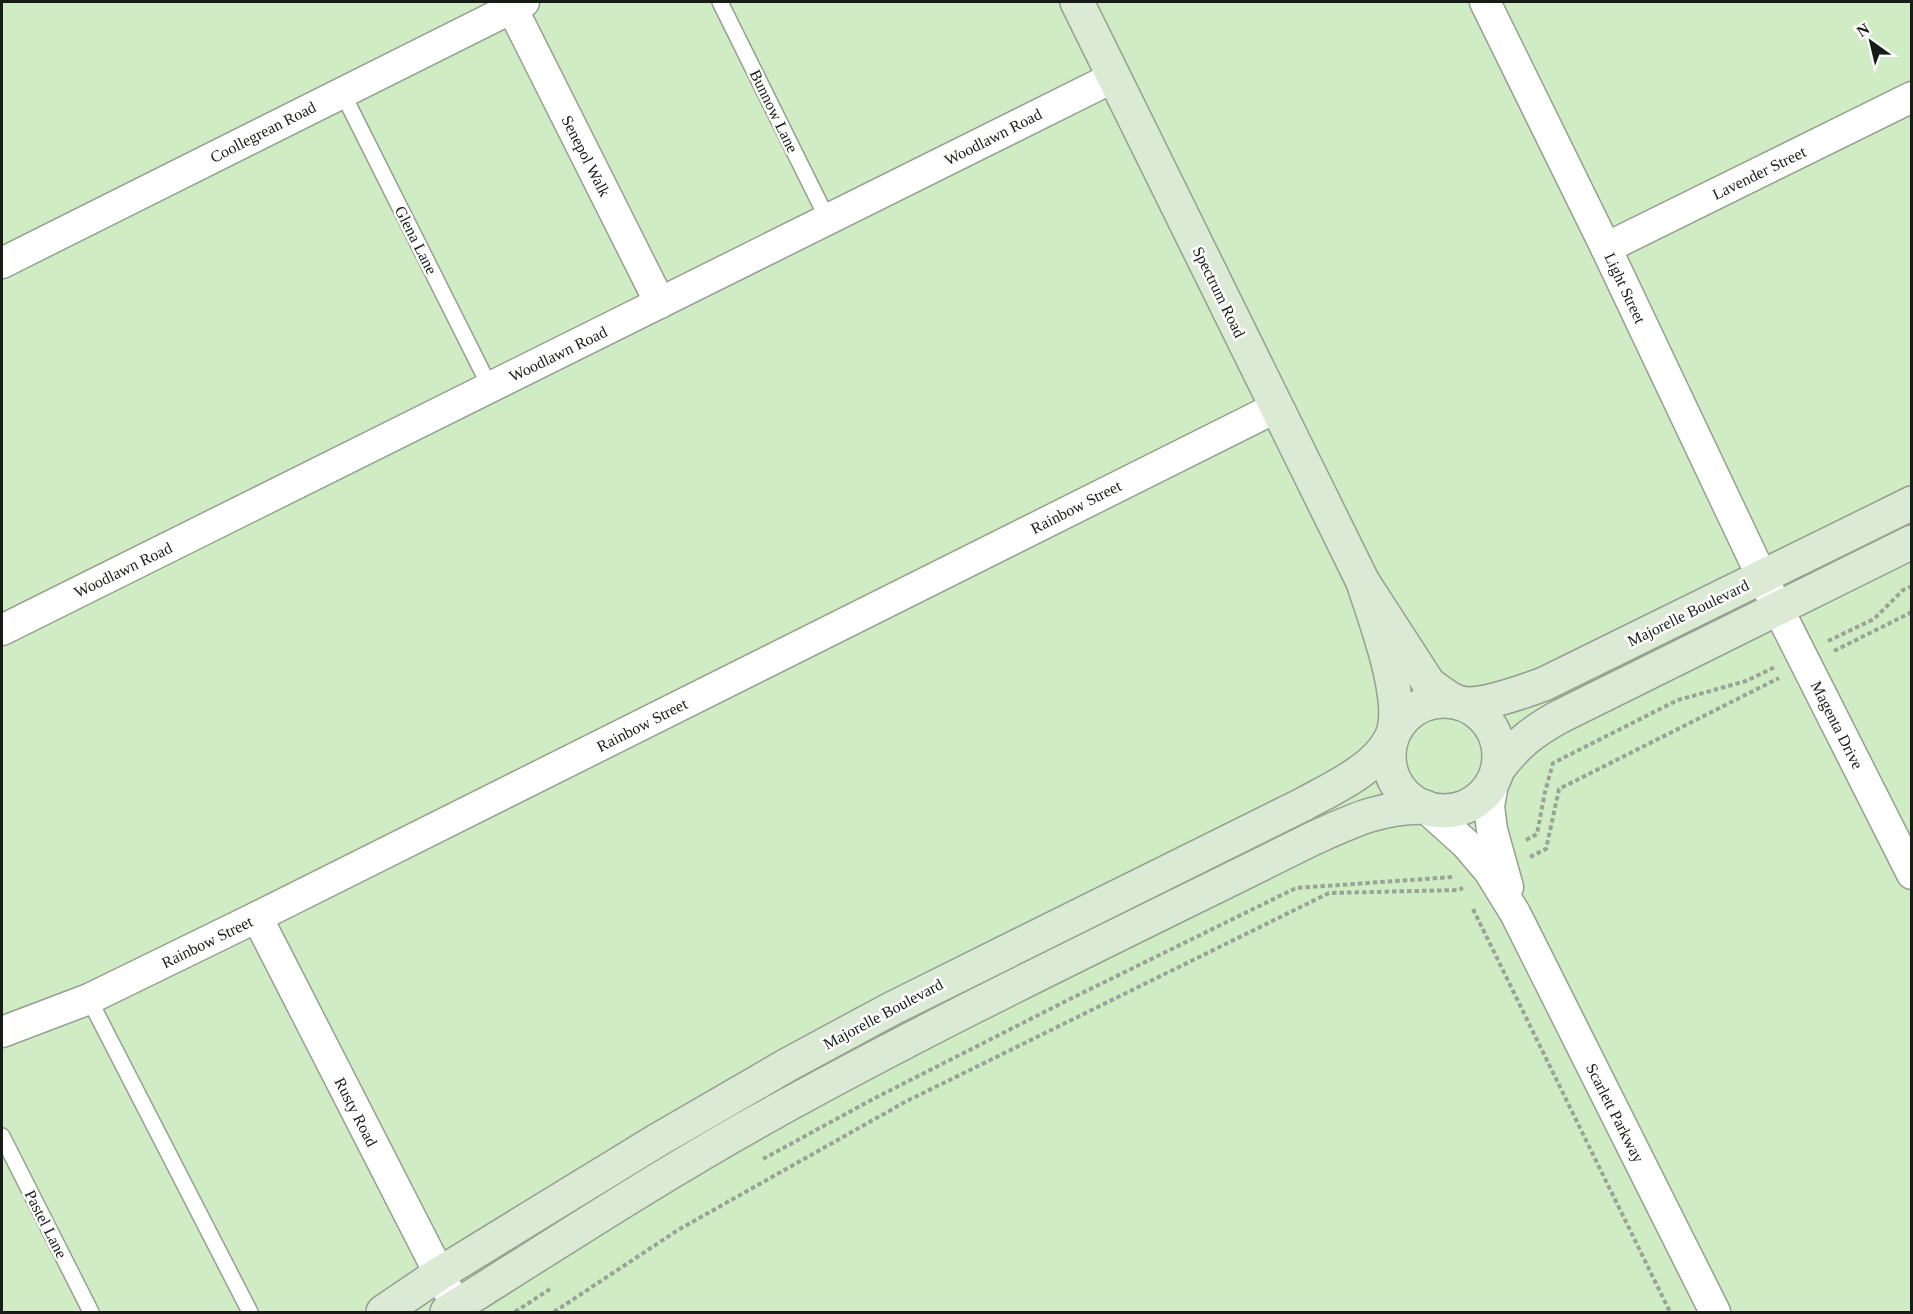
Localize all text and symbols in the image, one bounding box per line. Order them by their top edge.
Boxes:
north arrow [1841,12,1901,72]
text: N [1853,19,1873,40]
street label: Bunnow Lane [747,67,801,155]
street label: Coollegrean Road [207,98,319,167]
street label: Woodlawn Road [942,105,1044,169]
street label: Senepol Walk [557,113,614,200]
street label: Lavender Street [1710,143,1809,203]
street label: Glena Lane [392,203,440,277]
street label: Spectrum Road [1189,244,1248,341]
street label: Light Street [1600,250,1649,327]
street label: Woodlawn Road [506,323,610,385]
street label: Rainbow Street [1028,477,1124,537]
street label: Woodlawn Road [71,539,175,601]
street label: Majorelle Boulevard [1625,576,1752,651]
street label: Magenta Drive [1807,678,1866,772]
street label: Rainbow Street [594,695,690,755]
street label: Rainbow Street [159,912,256,971]
street label: Majorelle Boulevard [820,975,946,1054]
street label: Scarlett Parkway [1582,1061,1647,1166]
street label: Rusty Road [330,1075,381,1150]
street label: Pastel Lane [22,1187,70,1261]

